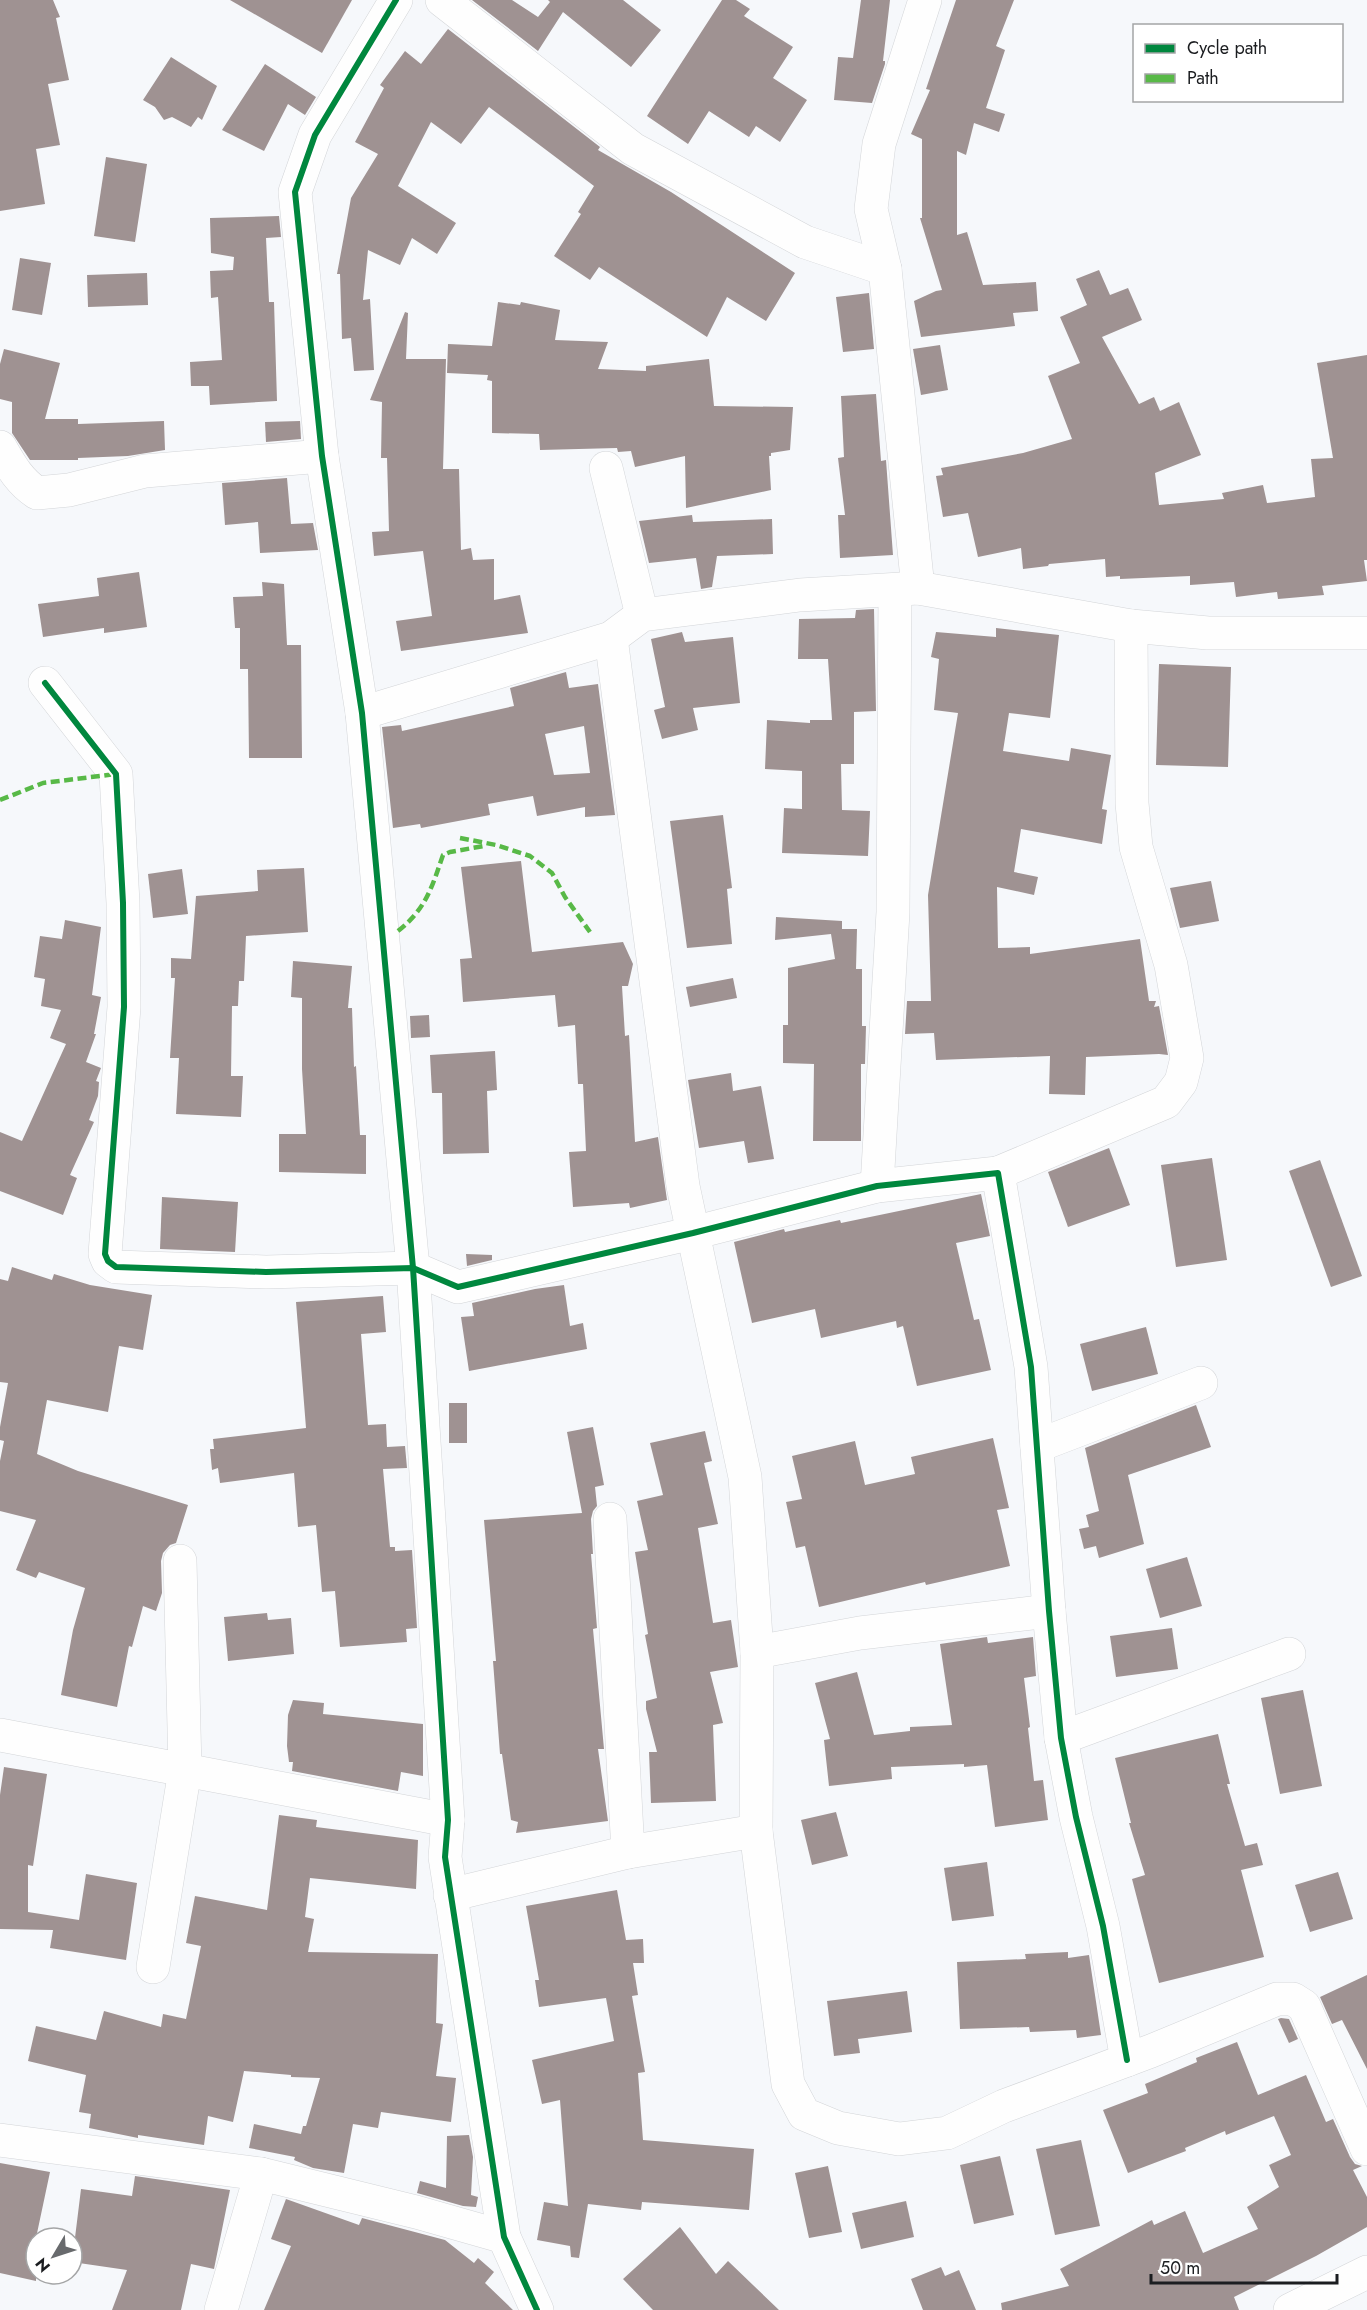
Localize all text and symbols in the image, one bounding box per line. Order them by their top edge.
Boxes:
legend [1133,24,1343,102]
text: Cycle path [1187,35,1267,61]
text: Path [1187,65,1219,91]
north arrow [24,2226,84,2286]
scale bar [1151,2247,1337,2285]
text: N [30,2253,56,2277]
text: 50 m [1160,2255,1200,2281]

